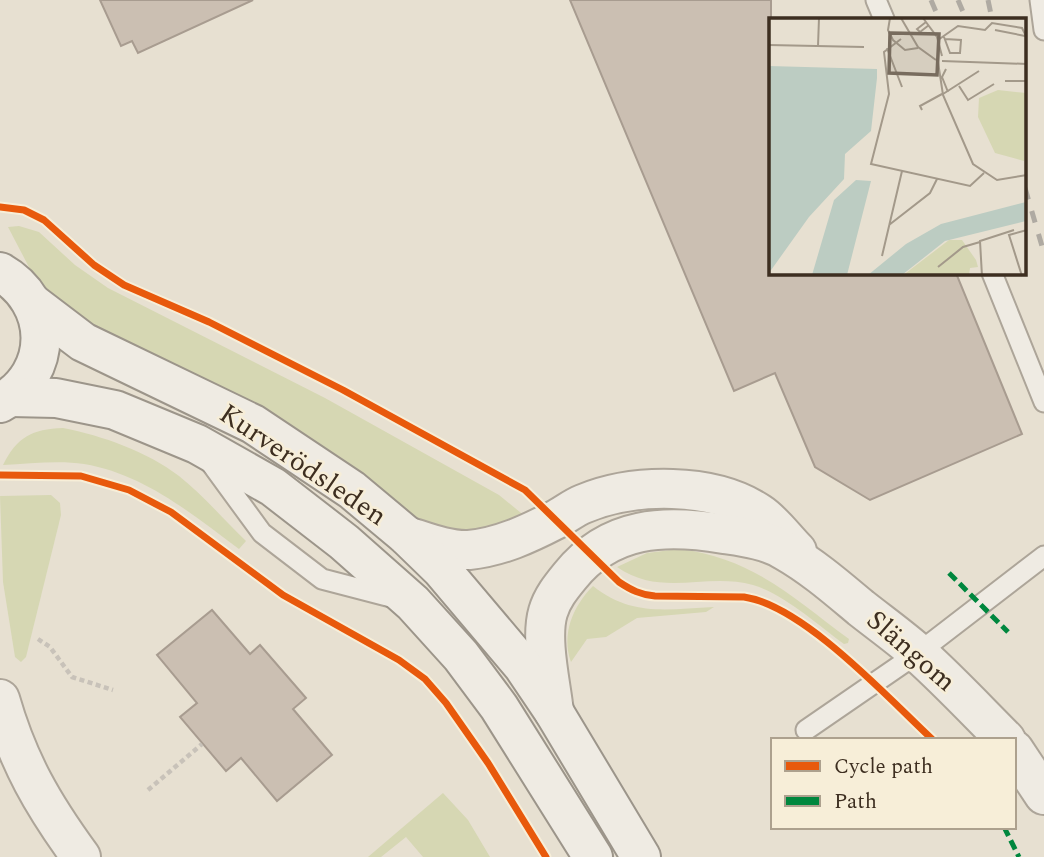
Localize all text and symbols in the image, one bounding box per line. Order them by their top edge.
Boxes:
inset map [769,18,1026,275]
street label: Kurverödsleden [210,393,396,537]
street label: Slängom [856,600,966,702]
legend [771,738,1016,829]
text: Cycle path [834,751,933,783]
text: Path [834,786,877,818]

